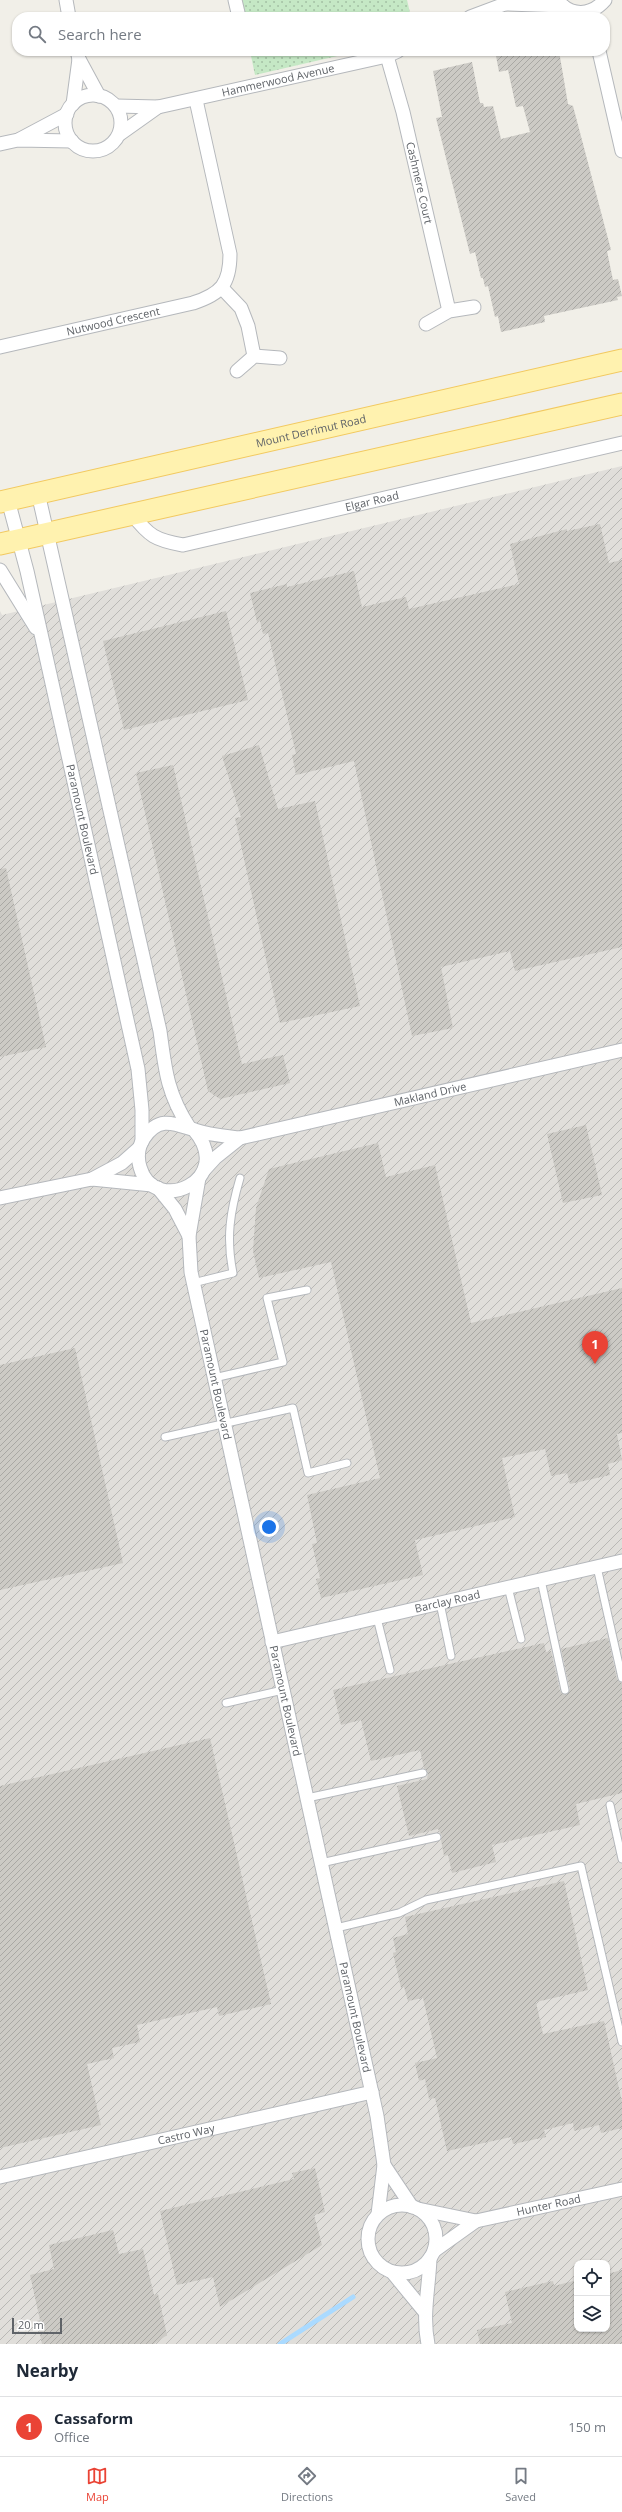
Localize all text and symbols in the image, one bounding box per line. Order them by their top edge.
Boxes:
search box [12,12,610,56]
icon: search [26,23,48,45]
text: Search here [58,24,142,44]
street label: Hammerwood Avenue [220,60,336,100]
street label: Cashmere Court [403,140,437,225]
street label: Nutwood Crescent [65,303,161,339]
street label: Mount Derrimut Road [254,411,368,450]
street label: Elgar Road [344,487,400,514]
street label: Paramount Boulevard [63,763,102,876]
street label: Makland Drive [392,1078,468,1109]
street label: Paramount Boulevard [197,1328,236,1441]
pin: 1 [582,1331,608,1364]
your location [259,1517,279,1537]
street label: Barclay Road [413,1586,481,1616]
street label: Paramount Boulevard [267,1644,305,1757]
street label: Paramount Boulevard [336,1960,375,2074]
street label: Castro Way [156,2120,217,2148]
street label: Hunter Road [515,2190,582,2219]
map controls [574,2260,610,2332]
button: locate [574,2260,610,2296]
button: layers [574,2296,610,2332]
scale bar [12,2316,62,2335]
text: 20 m [18,2317,44,2332]
text: Nearby [16,2359,78,2382]
text: Cassaform [54,2408,133,2428]
text: 1 [25,2418,33,2436]
text: 150 m [568,2418,606,2436]
text: Office [54,2428,90,2446]
tab: Map [86,2465,109,2504]
tab: Directions [281,2465,333,2504]
tab: Saved [505,2465,536,2504]

